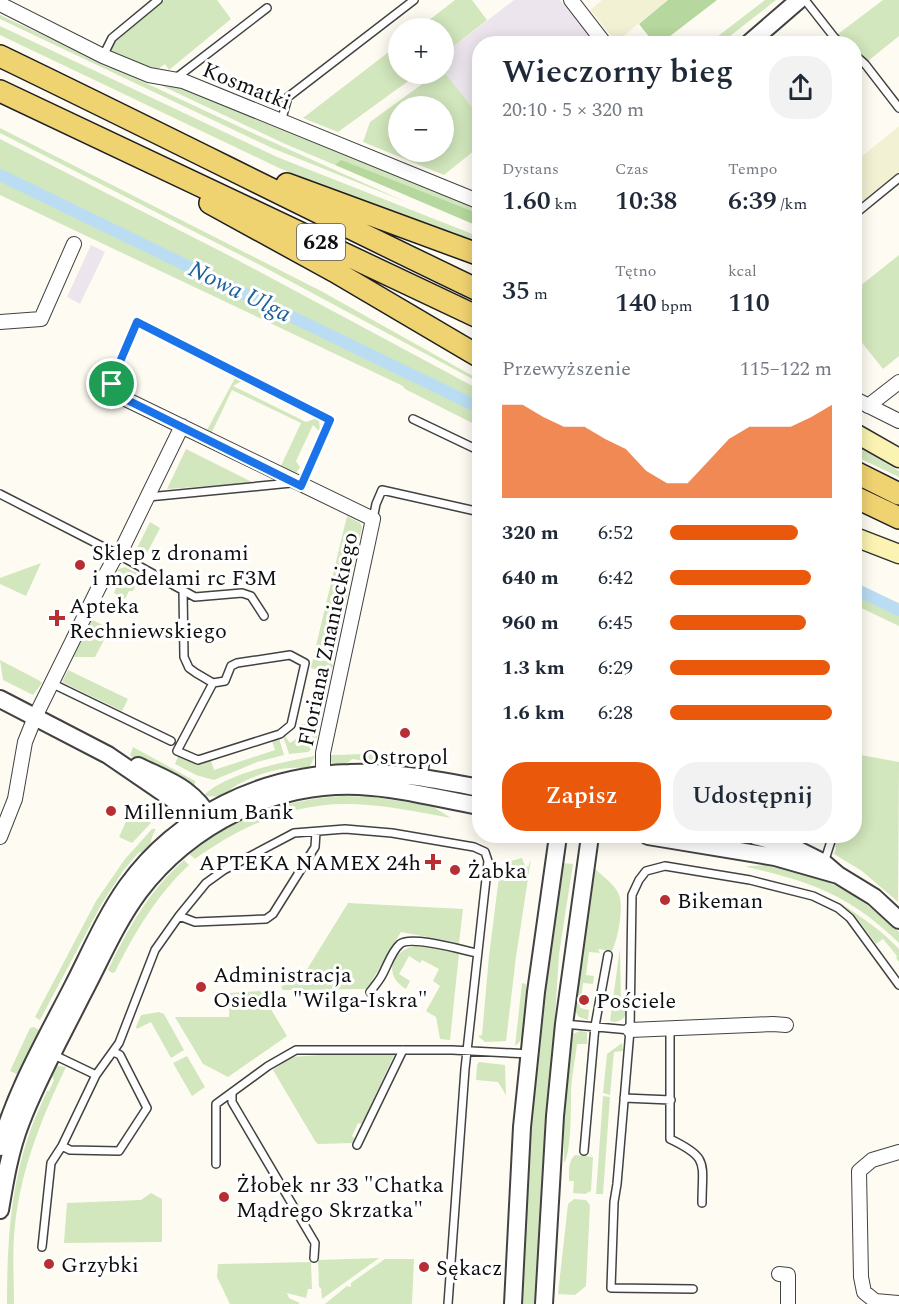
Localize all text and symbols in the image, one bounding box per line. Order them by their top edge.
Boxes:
map controls [388,18,454,162]
button: + [388,18,454,84]
text: Wieczorny bieg [502,47,733,97]
street label: Kosmatki [197,54,296,119]
button: share [769,56,832,119]
text: 20:10 · 5 × 320 m [502,95,644,125]
button: − [388,96,454,162]
text: Dystans [502,157,559,181]
text: Czas [615,157,649,181]
text: Tempo [728,157,777,181]
text: 1.60 [502,181,551,221]
text: 10:38 [615,181,678,221]
text: 6:39 [728,181,777,221]
text: km [551,192,577,216]
text: /km [777,192,807,216]
road number: 628 [297,224,345,260]
water label: Nowa Ulga [182,252,297,332]
text: Tętno [615,259,657,283]
text: kcal [728,259,757,283]
text: 35 [502,271,530,311]
text: m [530,282,548,306]
text: 140 [615,283,657,323]
text: 110 [728,283,770,323]
text: bpm [657,294,693,318]
text: Przewyższenie [502,354,631,384]
text: 115–122 m [740,354,832,384]
pin [86,358,137,409]
icon: arrive [95,367,128,400]
text: 320 m [502,518,559,548]
text: 6:52 [598,518,633,548]
street label: Floriana Znanieckiego [290,529,367,749]
place label: Sklep z dronami i modelami rc F3M [92,537,277,595]
marker: Sklep z dronami i modelami rc F3M [73,558,87,572]
text: 640 m [502,563,559,593]
text: 6:42 [598,563,633,593]
place label: Apteka Rechniewskiego [69,590,227,648]
text: 960 m [502,608,559,638]
text: 6:45 [598,608,633,638]
marker: Apteka Rechniewskiego [50,611,64,625]
text: 1.3 km [502,653,565,683]
text: 6:29 [598,653,633,683]
text: 1.6 km [502,698,565,728]
text: 6:28 [598,698,633,728]
marker: Ostropol [398,726,412,740]
place label: Ostropol [362,741,448,774]
button: Zapisz [502,762,661,831]
button: Udostępnij [673,762,832,831]
place label: Millennium Bank [123,796,294,829]
marker: Millennium Bank [104,804,118,818]
place label: APTEKA NAMEX 24h [199,847,421,880]
marker: APTEKA NAMEX 24h [426,855,440,869]
place label: Żabka [467,855,527,888]
marker: Żabka [448,863,462,877]
place label: Bikeman [677,885,763,918]
marker: Bikeman [658,893,672,907]
place label: Administracja Osiedla "Wilga-Iskra" [213,959,428,1017]
marker: Administracja Osiedla "Wilga-Iskra" [194,980,208,994]
place label: Pościele [596,985,676,1018]
marker: Pościele [577,993,591,1007]
place label: Żłobek nr 33 "Chatka Mądrego Skrzatka" [236,1169,444,1227]
marker: Żłobek nr 33 "Chatka Mądrego Skrzatka" [217,1190,231,1204]
place label: Grzybki [61,1249,139,1282]
place label: Sękacz [436,1252,503,1285]
marker: Grzybki [42,1257,56,1271]
marker: Sękacz [417,1260,431,1274]

